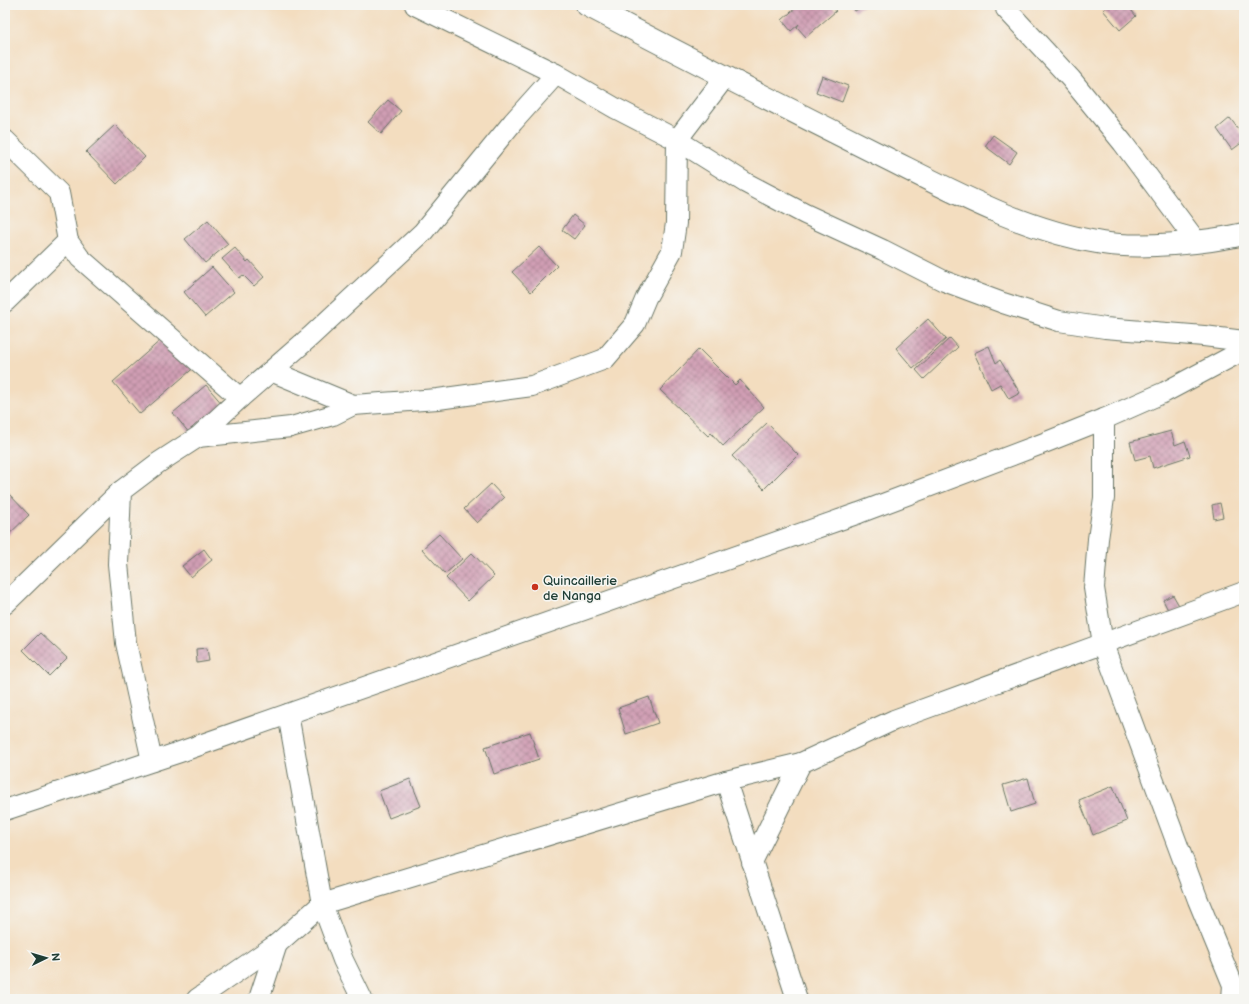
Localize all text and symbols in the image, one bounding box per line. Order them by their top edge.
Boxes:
place label: Quincaillerie de Nanga [543,573,617,604]
marker: Quincaillerie de Nanga [530,582,540,592]
north arrow [26,938,66,978]
text: N [49,952,62,962]

